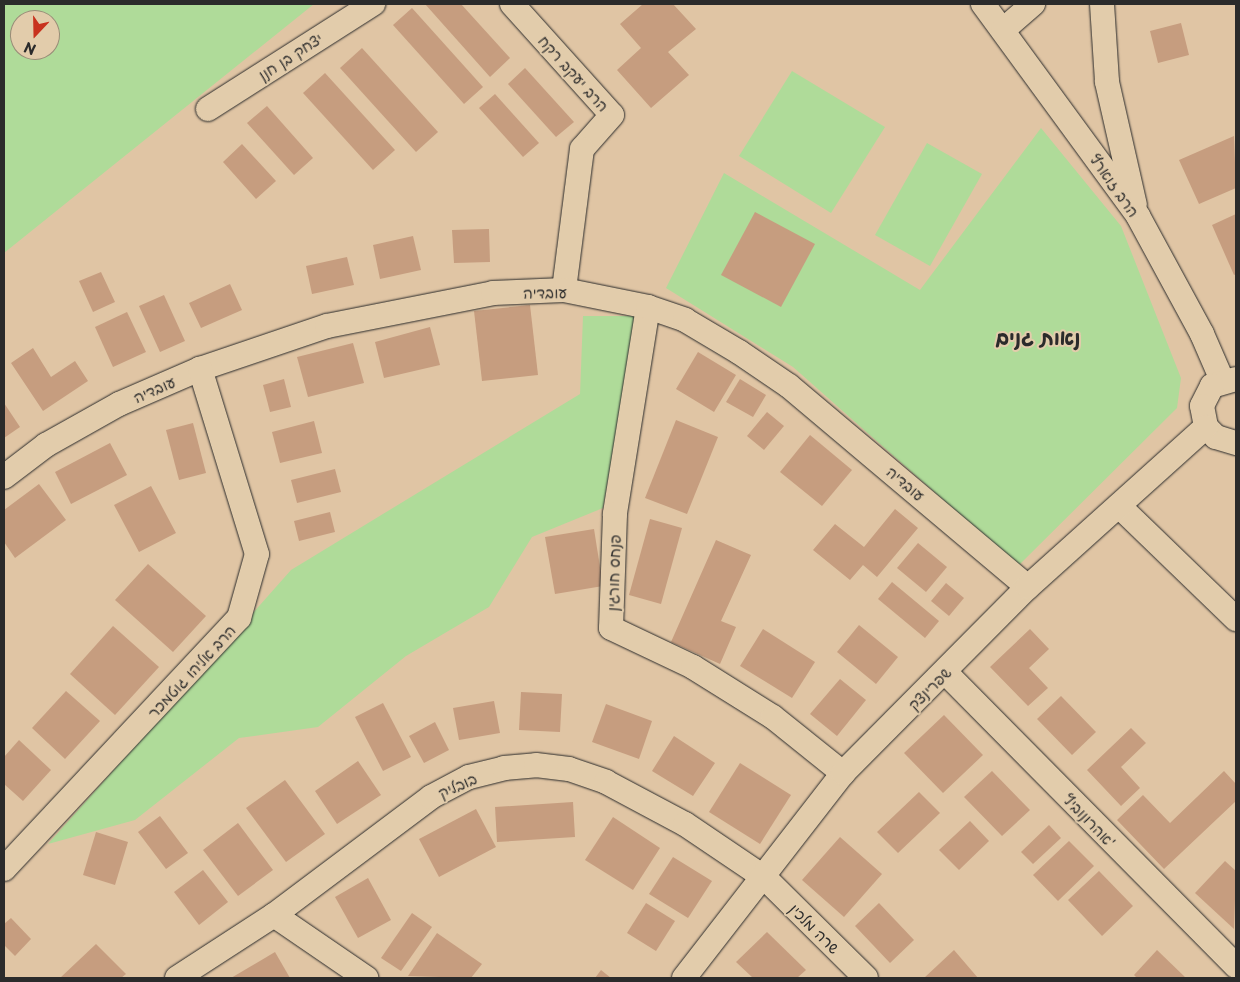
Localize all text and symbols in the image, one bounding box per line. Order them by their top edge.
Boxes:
north arrow [10,10,60,60]
street label: יצחק בן חנן [254,29,326,83]
street label: הרב יעקב רקח [535,31,613,115]
text: N [21,37,39,60]
street label: הרב זוארץ [1087,150,1143,220]
street label: עובדיה [523,283,567,301]
district label: נאות גנים [996,325,1080,349]
street label: עובדיה [130,372,178,406]
street label: עובדיה [883,462,929,504]
street label: פנחס חורגין [603,534,623,612]
street label: הרב אליהו גוטמכר [143,621,239,721]
street label: שפרינצק [904,663,954,713]
street label: בובליק [435,769,479,801]
street label: אהרונוביץ' [1060,790,1120,850]
street label: שרה מלכין [786,899,844,957]

